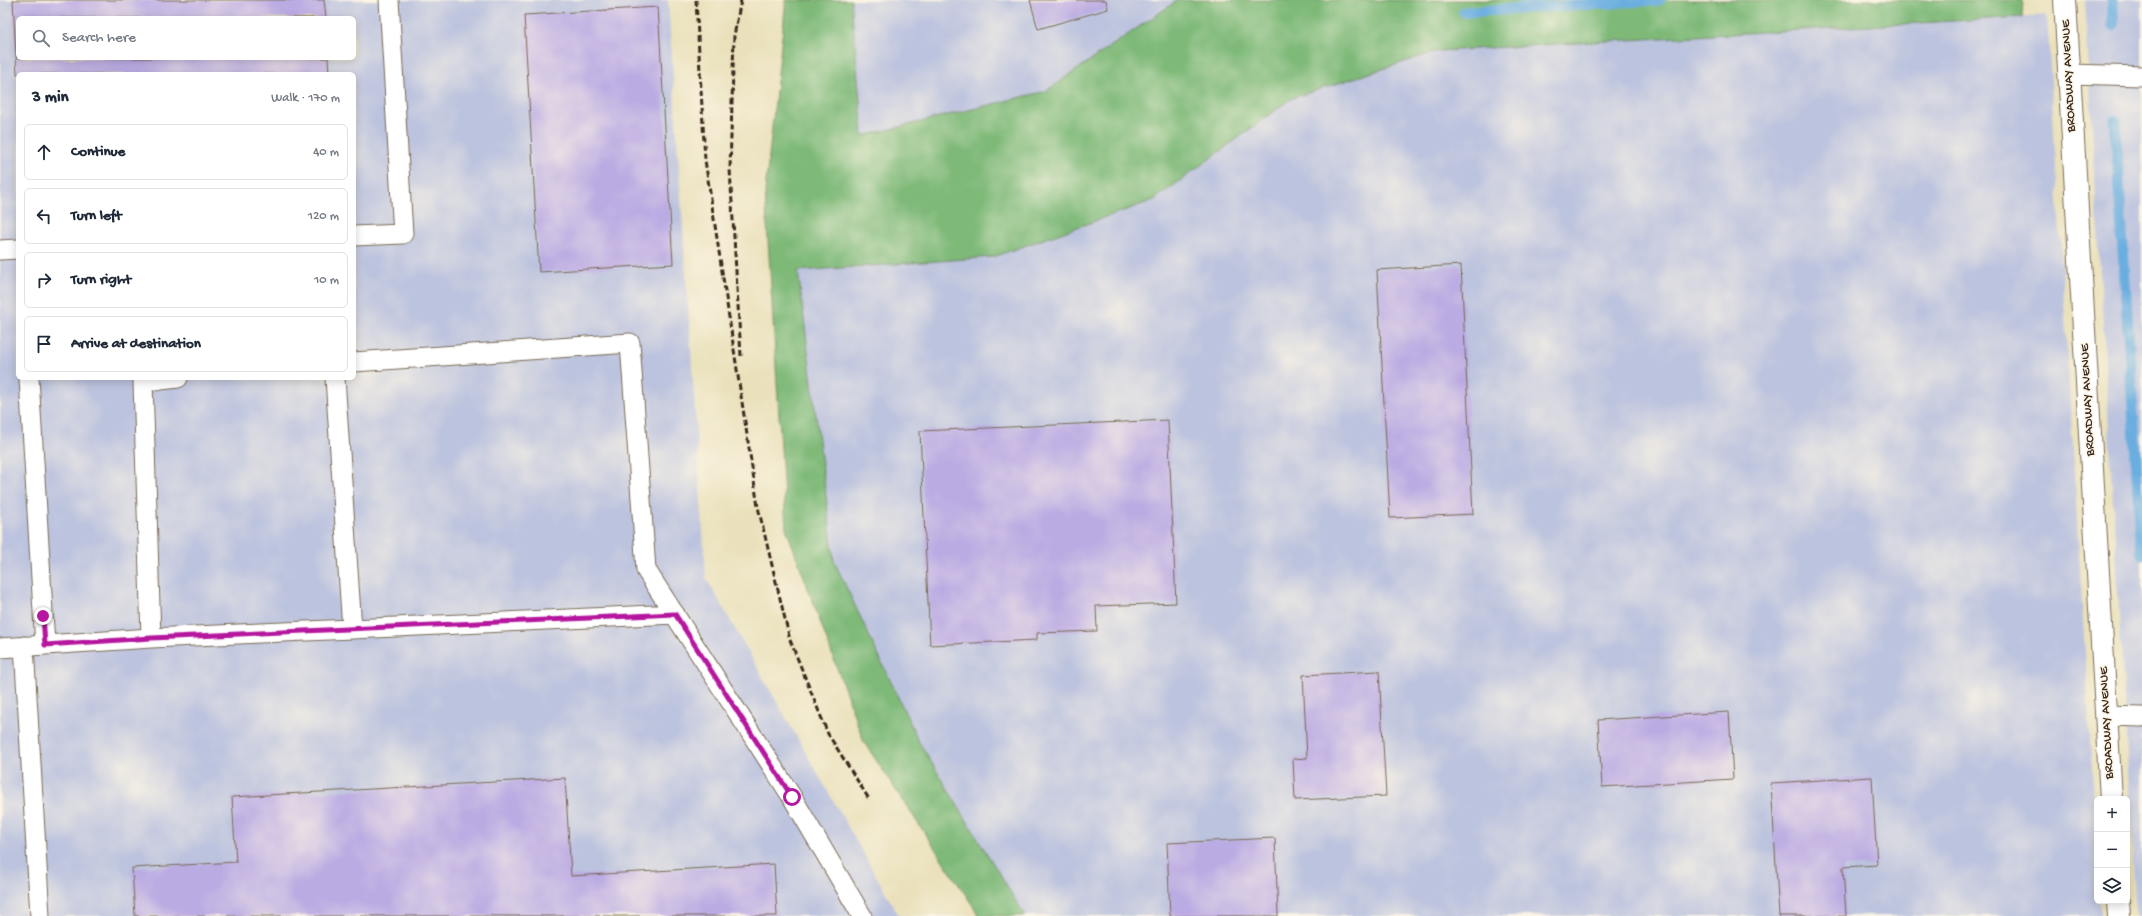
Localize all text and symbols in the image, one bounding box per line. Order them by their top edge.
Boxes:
search box [16,16,356,60]
street label: BROADWAY AVENUE [2059,19,2079,133]
icon: search [30,27,52,49]
text: Search here [62,29,136,47]
text: 3 min [32,88,69,108]
text: Walk · 170 m [271,91,340,106]
icon: ahead [33,141,55,163]
text: Continue [71,143,125,161]
text: 40 m [313,145,339,160]
icon: left [33,205,55,227]
text: Turn left [71,207,122,225]
text: 120 m [308,209,339,224]
icon: right [33,269,55,291]
text: Turn right [71,271,131,289]
text: 10 m [314,273,339,288]
icon: arrive [33,333,55,355]
text: Arrive at destination [71,335,201,353]
street label: BROADWAY AVENUE [2078,343,2098,457]
route end [34,607,52,625]
street label: BROADWAY AVENUE [2097,666,2117,780]
route start [783,788,801,806]
map controls [2094,796,2130,904]
button: + [2094,796,2130,832]
button: − [2094,832,2130,868]
button: layers [2094,868,2130,904]

